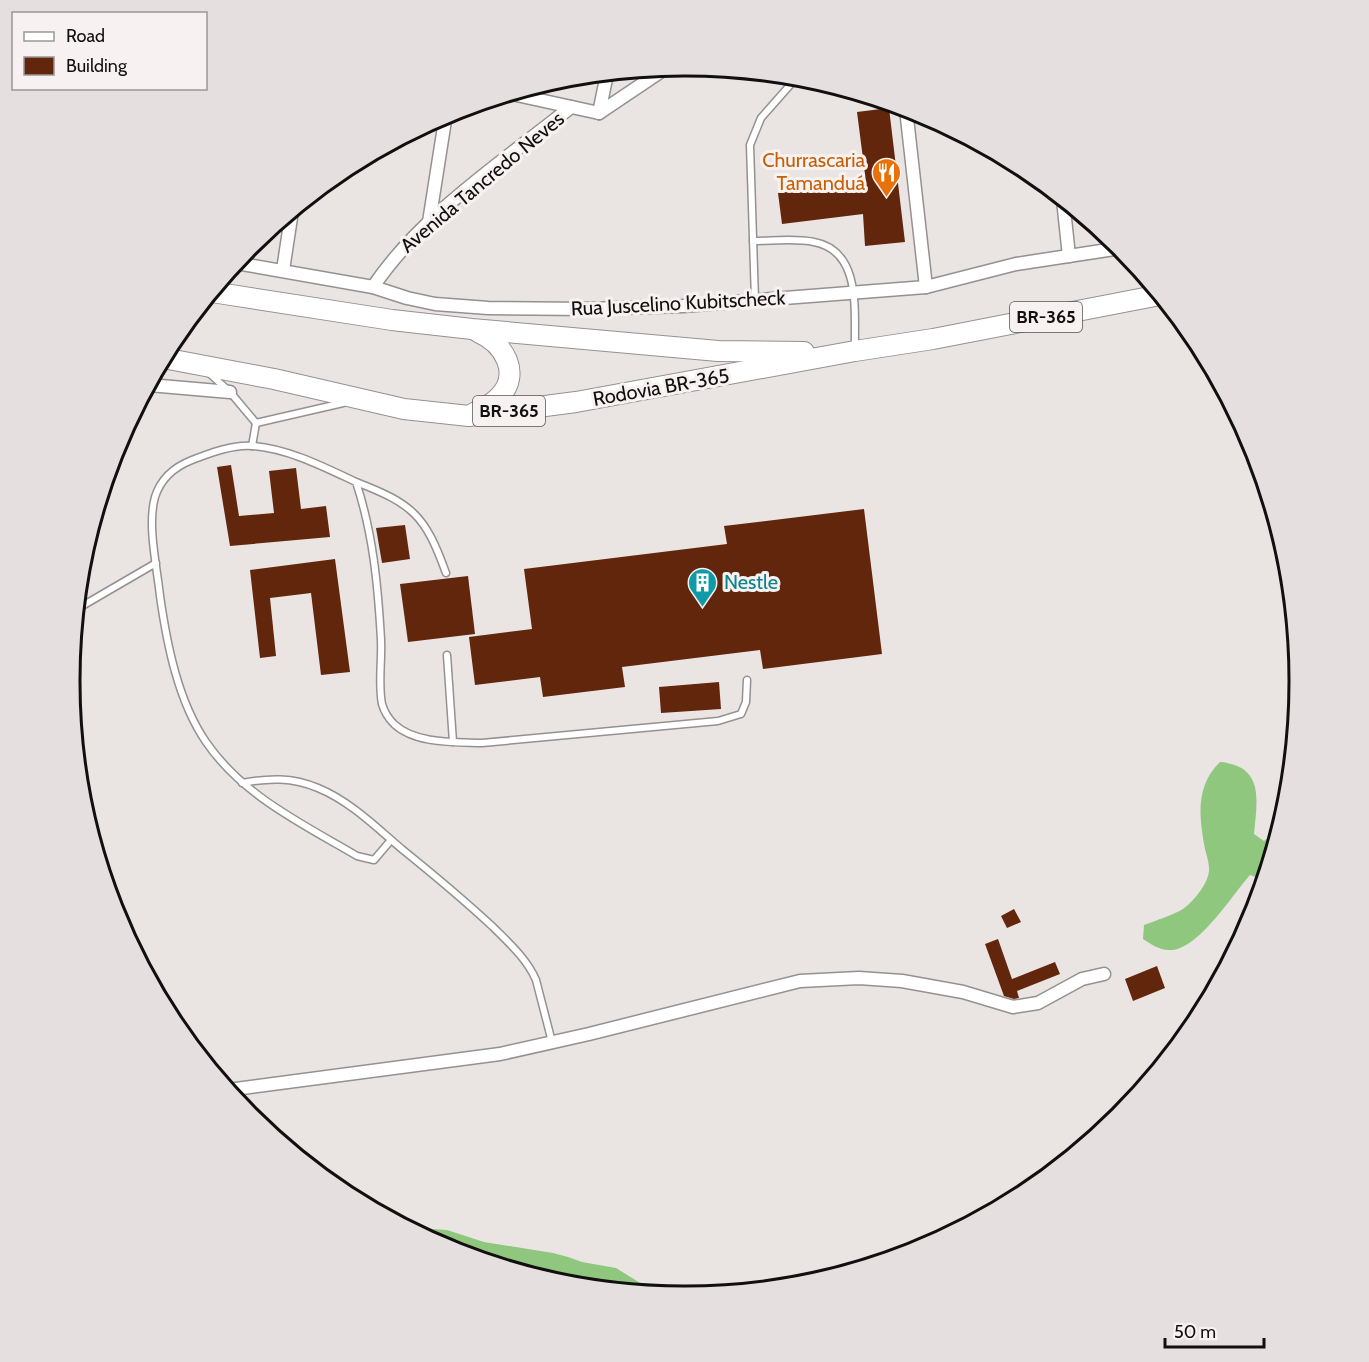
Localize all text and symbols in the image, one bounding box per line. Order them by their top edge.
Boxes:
legend [12,12,207,90]
text: Road [66,25,105,47]
text: Building [66,55,128,77]
street label: Avenida Tancredo Neves [395,106,569,258]
place label: Churrascaria Tamanduá [762,148,865,195]
restaurant icon: Churrascaria Tamanduá [870,156,902,198]
street label: Rua Juscelino Kubitscheck [570,285,786,321]
road number: BR-365 [1010,302,1082,332]
street label: Rodovia BR-365 [591,363,731,411]
road number: BR-365 [473,396,545,426]
building icon: Nestle [687,566,719,608]
place label: Nestle [724,570,778,594]
scale bar [1165,1311,1264,1349]
text: 50 m [1174,1321,1216,1343]

